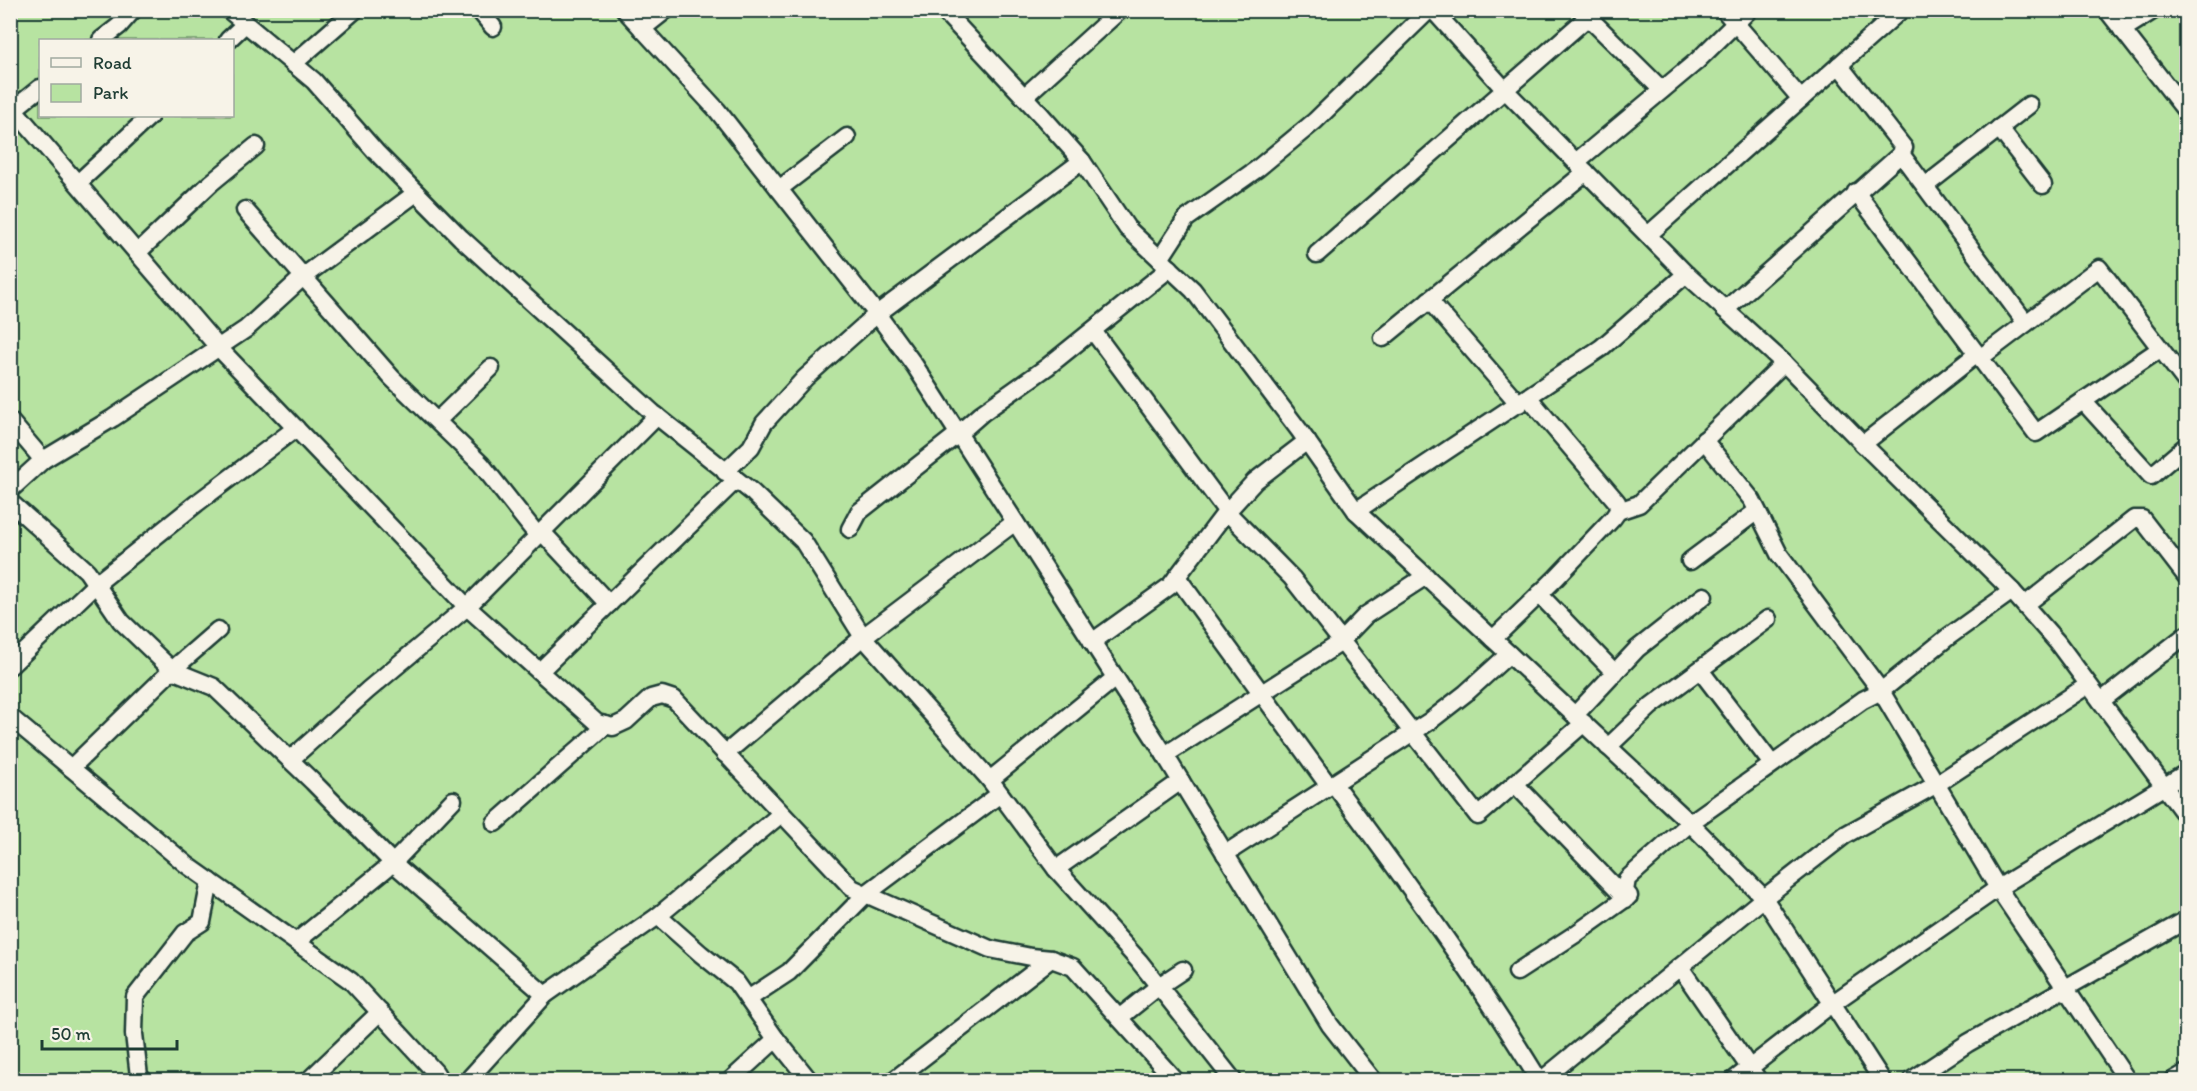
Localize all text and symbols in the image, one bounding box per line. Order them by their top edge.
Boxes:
legend [39,39,234,117]
text: Road [93,52,132,74]
text: Park [93,82,128,104]
scale bar [42,1013,177,1051]
text: 50 m [51,1023,91,1045]

